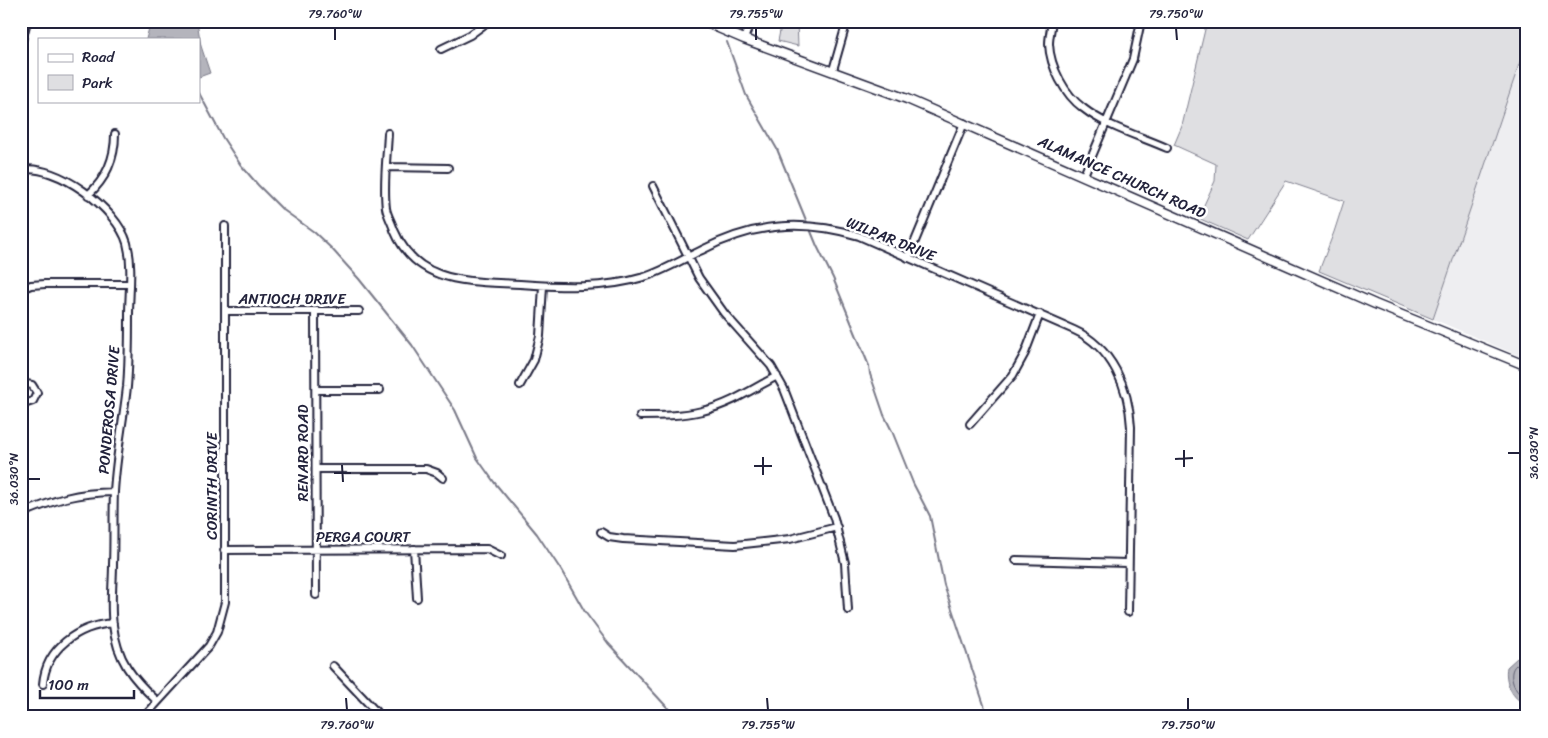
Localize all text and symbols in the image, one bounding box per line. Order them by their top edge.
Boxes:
text: 79.760°W [308,3,362,25]
text: 79.755°W [729,3,784,25]
text: 79.750°W [1149,3,1204,25]
legend [38,38,200,102]
text: Road [82,44,115,70]
text: Park [82,70,113,96]
street label: ALAMANCE CHURCH ROAD [1033,128,1210,226]
street label: WILPAR DRIVE [842,209,941,269]
street label: ANTIOCH DRIVE [237,286,347,312]
street label: PONDEROSA DRIVE [90,343,128,475]
street label: RENARD ROAD [290,404,316,502]
text: 36.030°N [1523,426,1545,479]
street label: CORINTH DRIVE [199,431,225,540]
text: 36.030°N [3,452,25,505]
street label: PERGA COURT [316,524,412,550]
scale bar [40,668,134,700]
text: 100 m [48,672,89,698]
text: 79.760°W [320,714,374,736]
text: 79.755°W [741,714,796,736]
text: 79.750°W [1161,714,1216,736]

